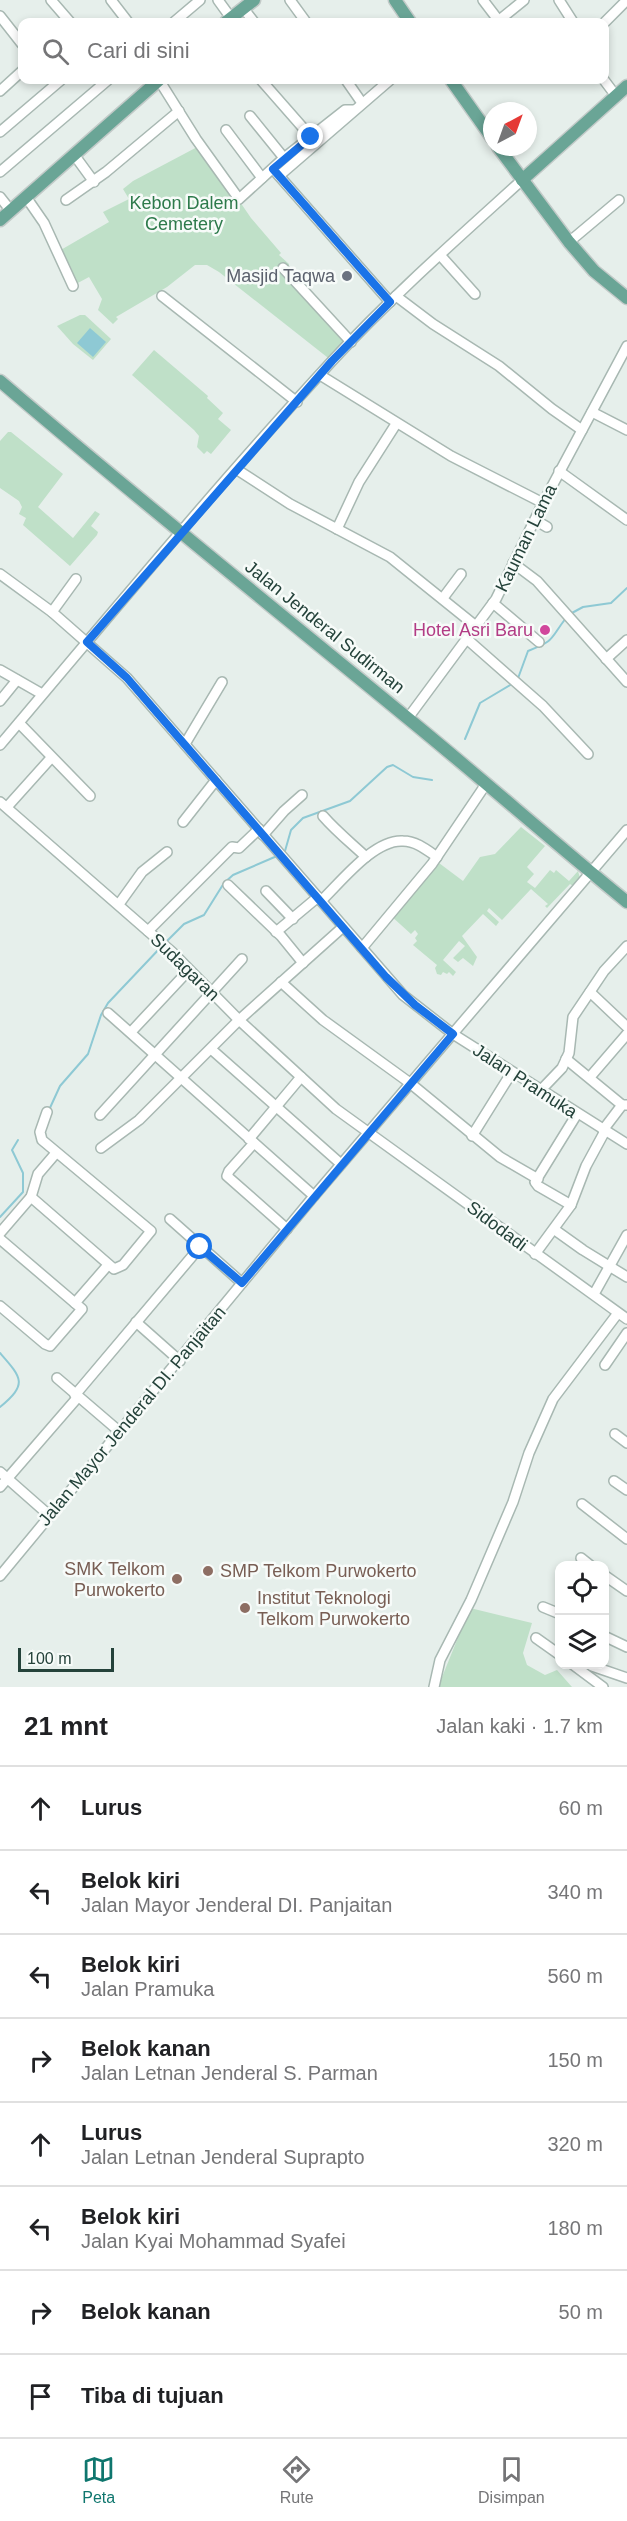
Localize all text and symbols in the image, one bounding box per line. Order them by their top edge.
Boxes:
search box [18,18,609,84]
icon: search [39,35,72,68]
text: Cari di sini [87,38,190,63]
north arrow [483,102,537,156]
route end [297,123,323,149]
park label: Kebon Dalem Cemetery [129,193,239,234]
place label: Masjid Taqwa [226,266,336,286]
marker: Masjid Taqwa [340,269,354,283]
street label: Kauman Lama [491,480,561,595]
street label: Jalan Jenderal Sudirman [241,557,409,697]
place label: Hotel Asri Baru [413,620,533,640]
marker: Hotel Asri Baru [538,623,552,637]
street label: Sudagaran [146,929,224,1005]
street label: Jalan Pramuka [469,1040,582,1123]
street label: Sidodadi [463,1197,531,1255]
route start [186,1233,212,1259]
street label: Jalan Mayor Jenderal DI. Panjaitan [34,1302,230,1530]
place label: SMK Telkom Purwokerto [64,1559,165,1600]
place label: SMP Telkom Purwokerto [220,1561,416,1581]
map controls [555,1561,609,1669]
button: locate [555,1561,609,1615]
marker: SMP Telkom Purwokerto [201,1564,215,1578]
marker: SMK Telkom Purwokerto [170,1572,184,1586]
place label: Institut Teknologi Telkom Purwokerto [257,1588,410,1629]
marker: Institut Teknologi Telkom Purwokerto [238,1601,252,1615]
button: layers [555,1615,609,1669]
scale bar [18,1645,114,1672]
text: 100 m [27,1650,71,1667]
text: 21 mnt [24,1711,108,1741]
text: Jalan kaki · 1.7 km [436,1715,603,1737]
icon: ahead [24,1792,57,1825]
text: Lurus [81,1795,142,1820]
text: 60 m [559,1797,603,1819]
text: Belok kiri [81,1868,180,1893]
icon: left [24,1876,57,1909]
text: 340 m [547,1881,603,1903]
text: Jalan Mayor Jenderal DI. Panjaitan [81,1894,392,1916]
text: Belok kiri [81,1952,180,1977]
icon: left [24,1960,57,1993]
text: 560 m [547,1965,603,1987]
text: Jalan Pramuka [81,1978,214,2000]
text: Belok kanan [81,2036,211,2061]
icon: right [24,2044,57,2077]
text: 150 m [547,2049,603,2071]
text: Jalan Letnan Jenderal S. Parman [81,2062,378,2084]
text: Lurus [81,2120,142,2145]
icon: ahead [24,2128,57,2161]
text: 320 m [547,2133,603,2155]
text: Jalan Letnan Jenderal Suprapto [81,2146,365,2168]
text: Belok kiri [81,2204,180,2229]
icon: left [24,2212,57,2245]
text: 180 m [547,2217,603,2239]
text: Jalan Kyai Mohammad Syafei [81,2230,346,2252]
icon: right [24,2296,57,2329]
text: Belok kanan [81,2299,211,2324]
text: 50 m [559,2301,603,2323]
icon: arrive [24,2380,57,2413]
text: Tiba di tujuan [81,2383,224,2408]
tab: Peta [82,2453,115,2507]
tab: Rute [280,2453,314,2507]
tab: Disimpan [478,2453,545,2507]

